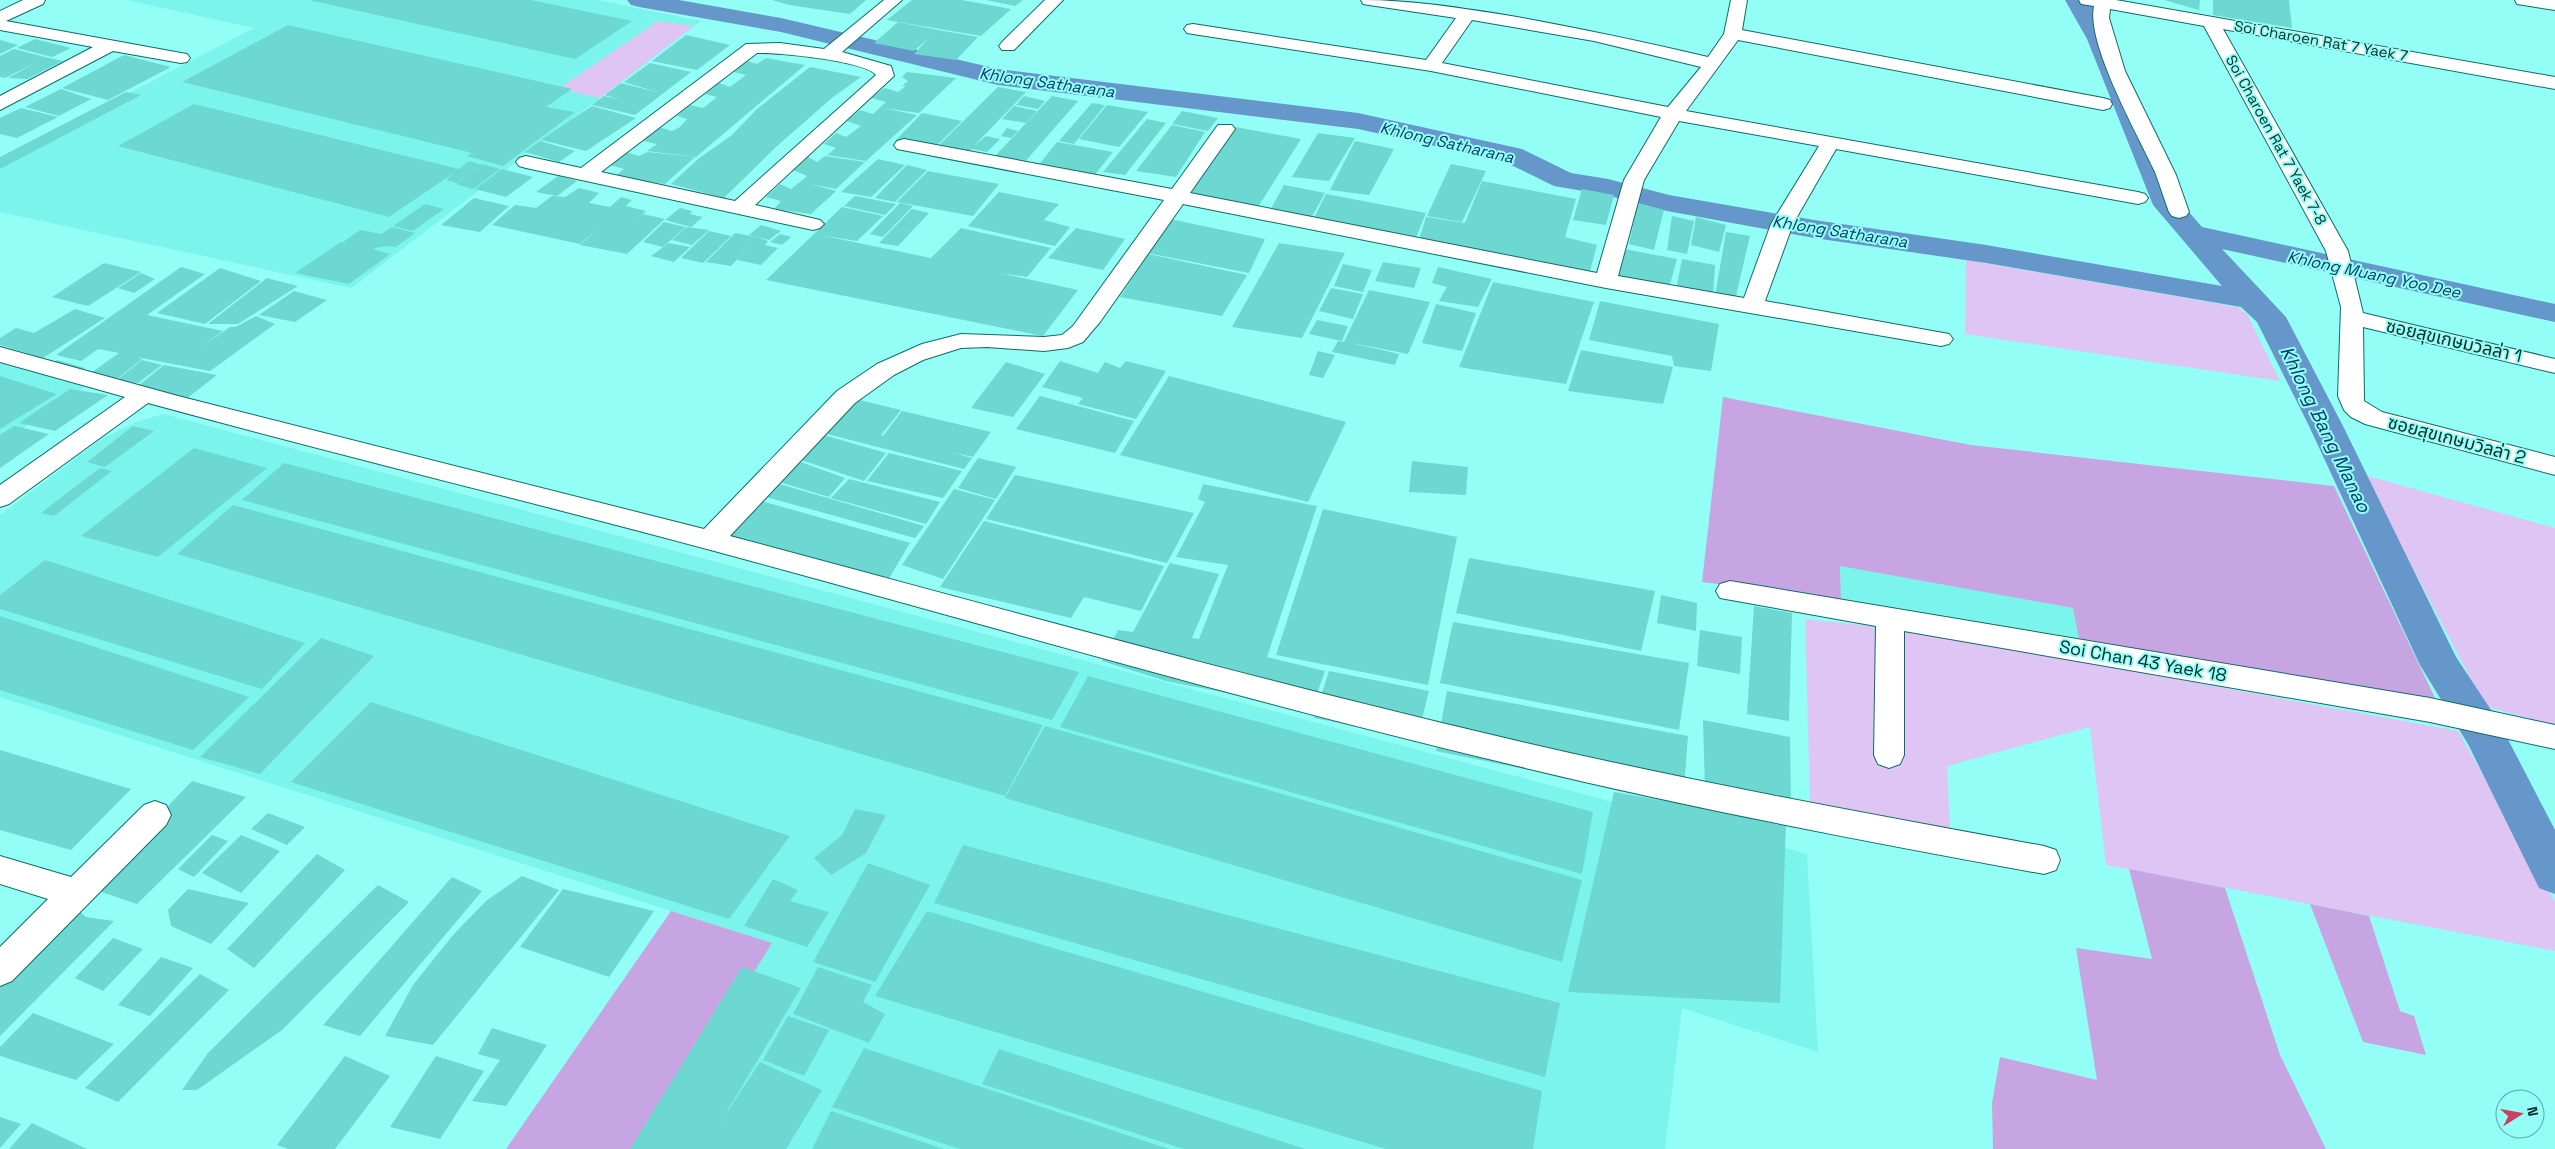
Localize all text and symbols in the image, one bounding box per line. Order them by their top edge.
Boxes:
street label: Soi Charoen Rat 7 Yaek 7 [2233,16,2409,65]
street label: Soi Charoen Rat 7 Yaek 7-8 [2222,51,2331,228]
water label: Khlong Satharana [978,63,1117,102]
water label: Khlong Satharana [1378,117,1516,168]
water label: Khlong Satharana [1771,210,1910,253]
water label: Khlong Muang Yoo Dee [2286,246,2463,303]
street label: ซอยสุขเกษมวิลล่า 1 [2384,314,2524,367]
water label: Khlong Bang Manao [2274,342,2377,518]
street label: ซอยสุขเกษมวิลล่า 2 [2386,410,2529,469]
street label: Soi Chan 43 Yaek 18 [2058,634,2229,687]
north arrow [2495,1089,2545,1139]
text: N [2523,1105,2542,1118]

